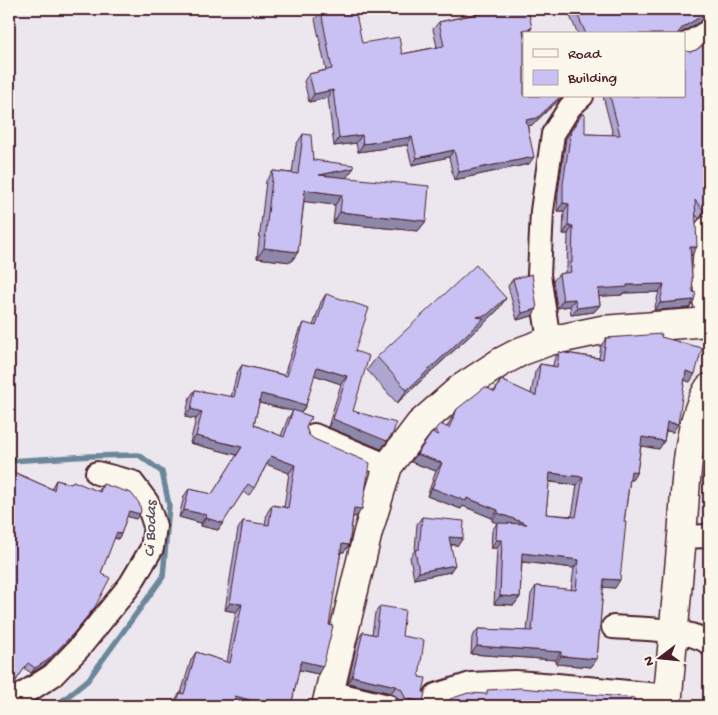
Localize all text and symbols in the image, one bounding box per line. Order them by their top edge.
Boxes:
legend [523,32,686,98]
text: Road [568,46,602,64]
text: Building [567,70,617,88]
water label: Ci Bodas [142,498,163,558]
north arrow [636,632,686,682]
text: N [640,654,659,668]

